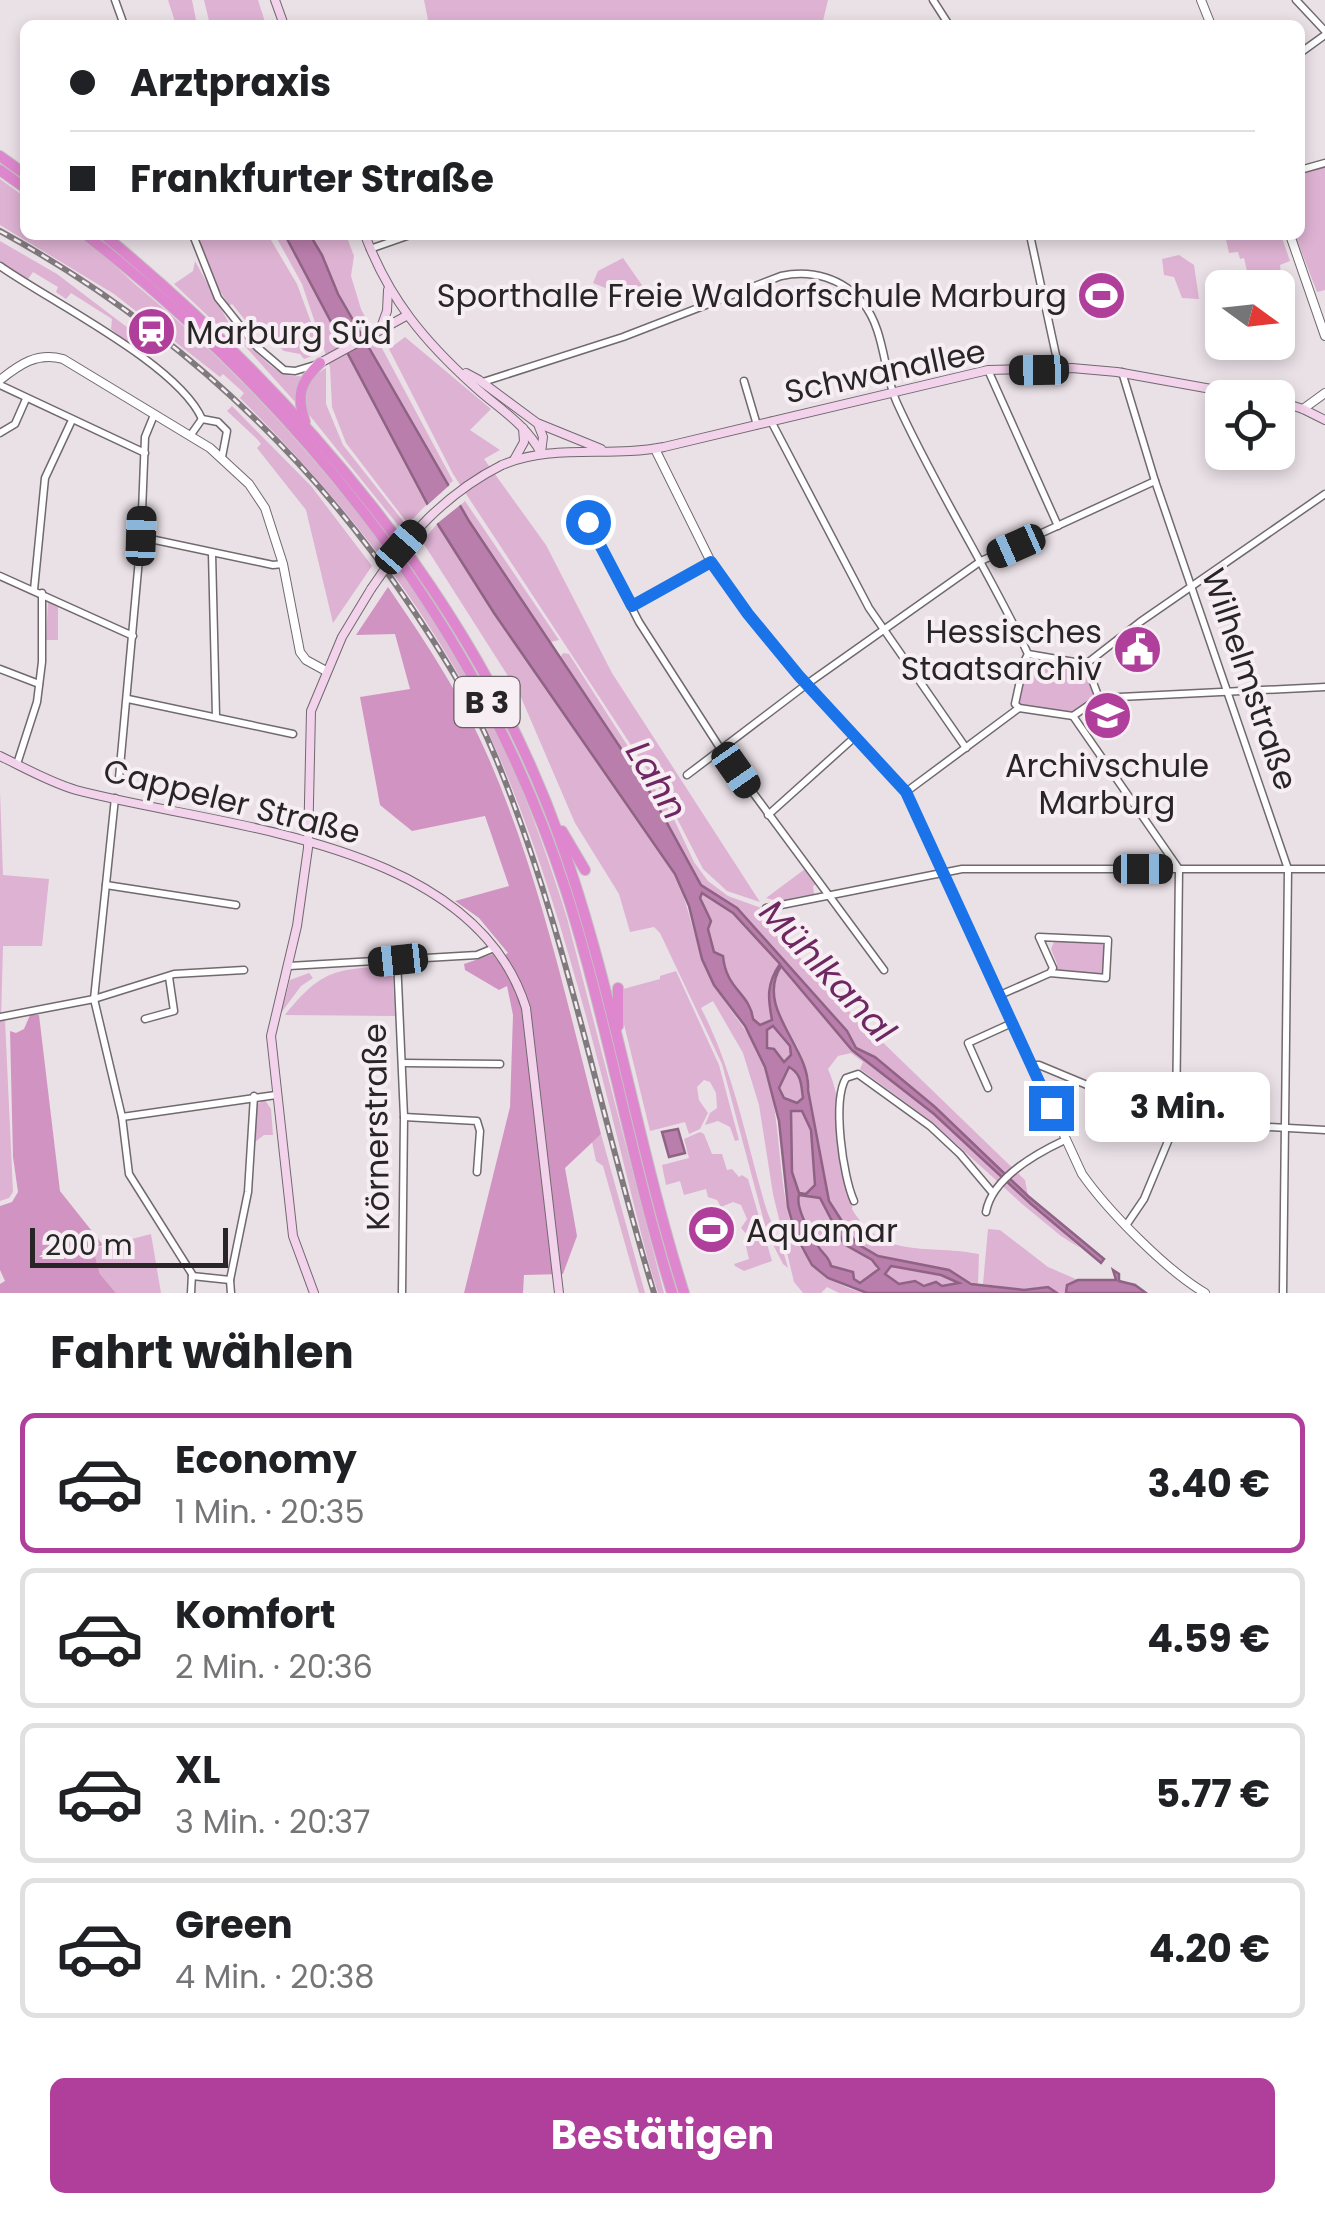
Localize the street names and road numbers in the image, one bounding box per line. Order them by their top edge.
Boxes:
street label: Schwanallee [780,328,990,414]
street label: Wilhelmstraße [1191,562,1309,796]
road number: B 3 [454,677,520,727]
street label: Cappeler Straße [99,747,365,855]
street label: Körnerstraße [352,1023,400,1231]

